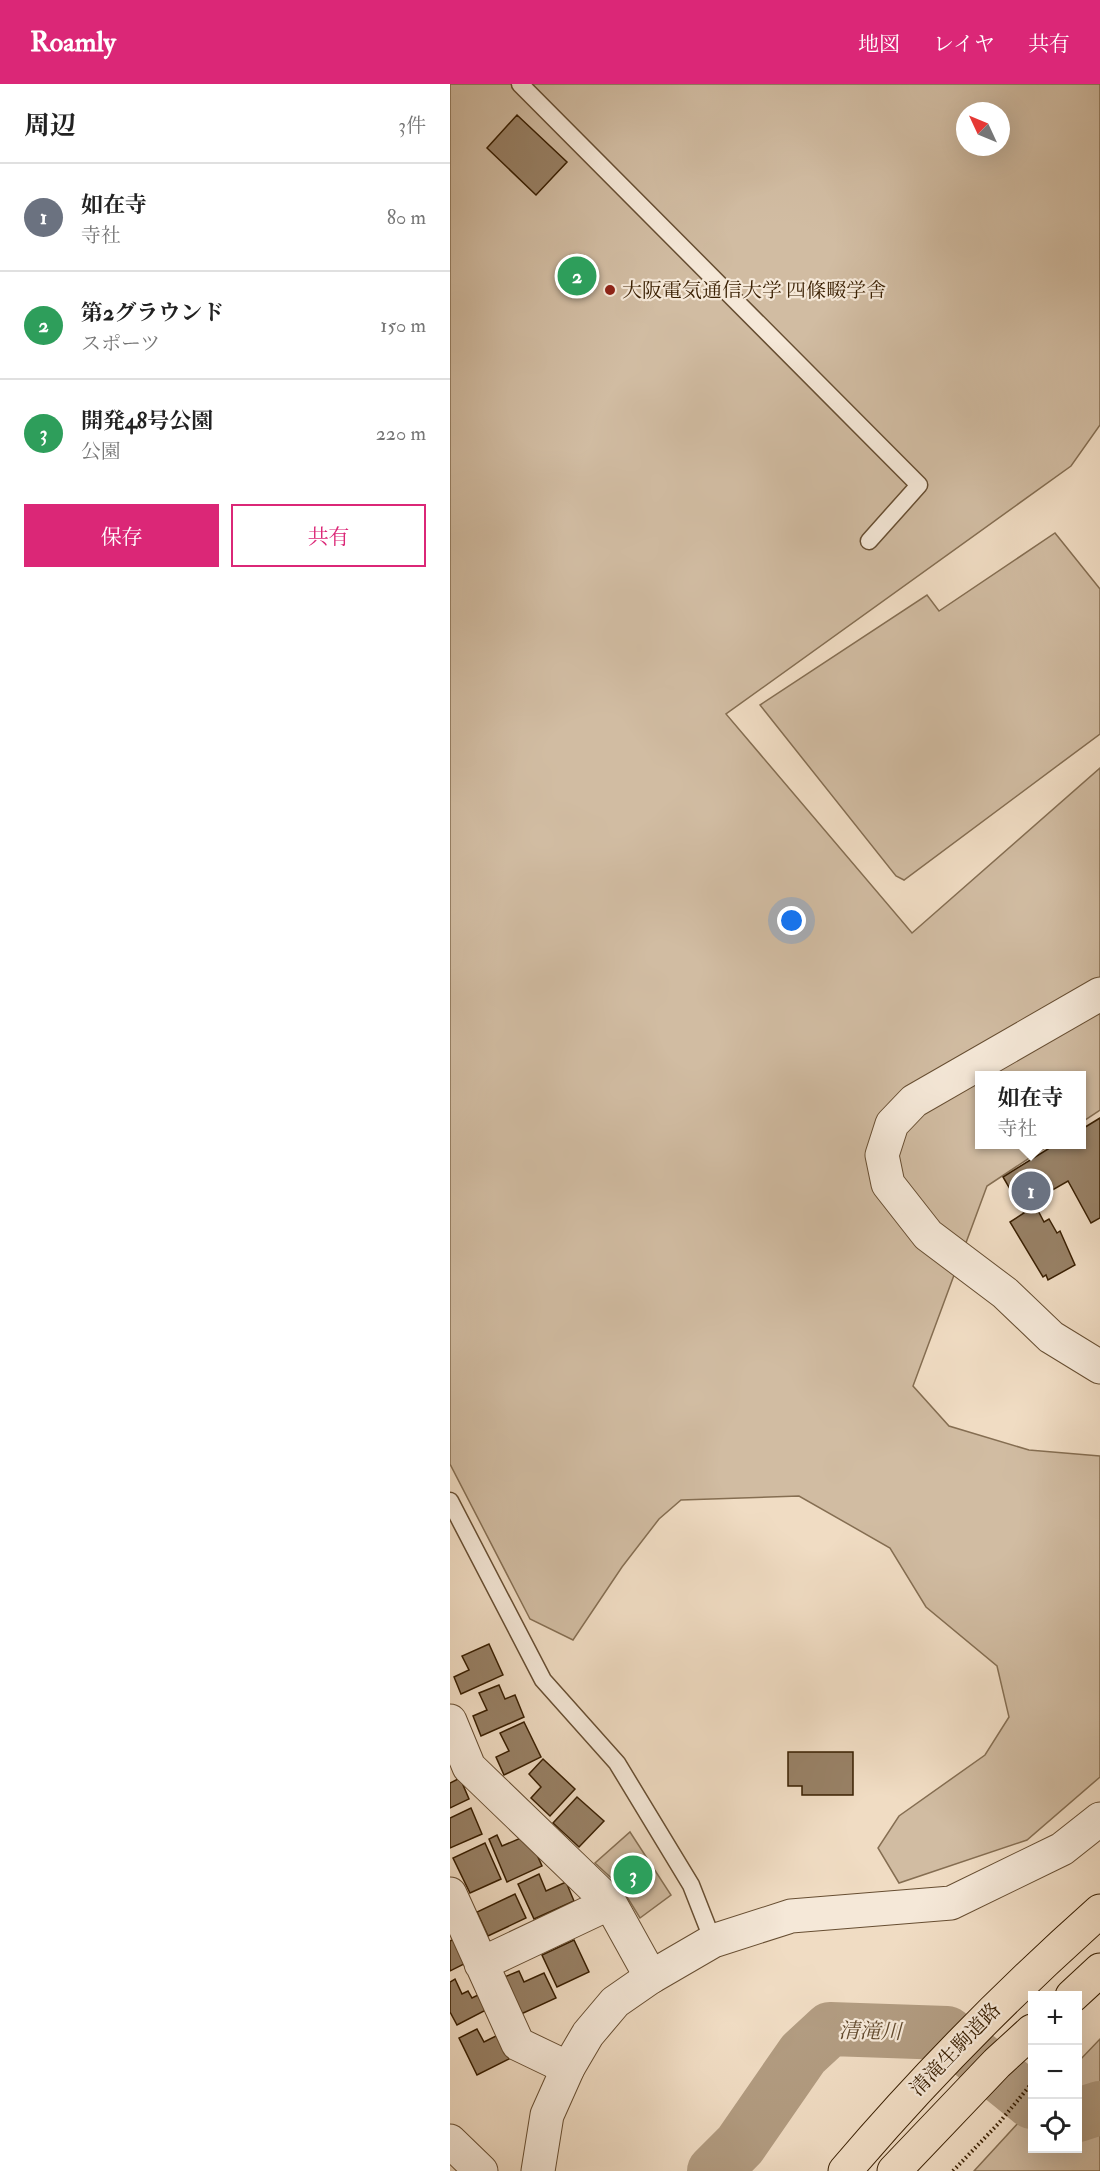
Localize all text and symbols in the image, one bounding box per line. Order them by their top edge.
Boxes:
text: Roamly [30,25,116,60]
text: 地図 [858,31,900,58]
text: レイヤ [933,31,995,58]
text: 共有 [1028,31,1070,58]
north arrow [956,102,1010,156]
text: 周辺 [24,110,76,142]
text: 3件 [398,113,426,138]
text: 如在寺 [81,191,147,219]
text: 1 [40,205,47,230]
text: 80 m [387,205,426,230]
text: 寺社 [81,223,121,248]
pin: 2 [558,254,596,298]
place label: 大阪電気通信大学 四條畷学舎 [622,278,886,303]
marker: 大阪電気通信大学 四條畷学舎 [603,283,617,297]
text: 第2グラウンド [81,299,224,327]
text: 2 [38,313,49,338]
text: 150 m [380,313,426,338]
text: スポーツ [81,331,160,356]
text: 開発48号公園 [81,407,213,435]
text: 3 [40,421,47,446]
text: 220 m [376,421,426,446]
text: 公園 [81,439,121,464]
button: 保存 [24,504,219,567]
button: 共有 [231,504,426,567]
your location [777,906,806,935]
popup [975,1071,1086,1149]
text: 如在寺 [997,1084,1064,1112]
text: 寺社 [997,1116,1037,1141]
pin: 1 [1012,1168,1050,1214]
pin: 3 [614,1852,652,1898]
map controls [1028,1991,1082,2153]
button: + [1028,1991,1082,2045]
street label: 清滝生駒道路 [905,1998,1006,2101]
water label: 清滝川 [838,2017,904,2046]
button: − [1028,2045,1082,2099]
button: locate [1028,2099,1082,2153]

